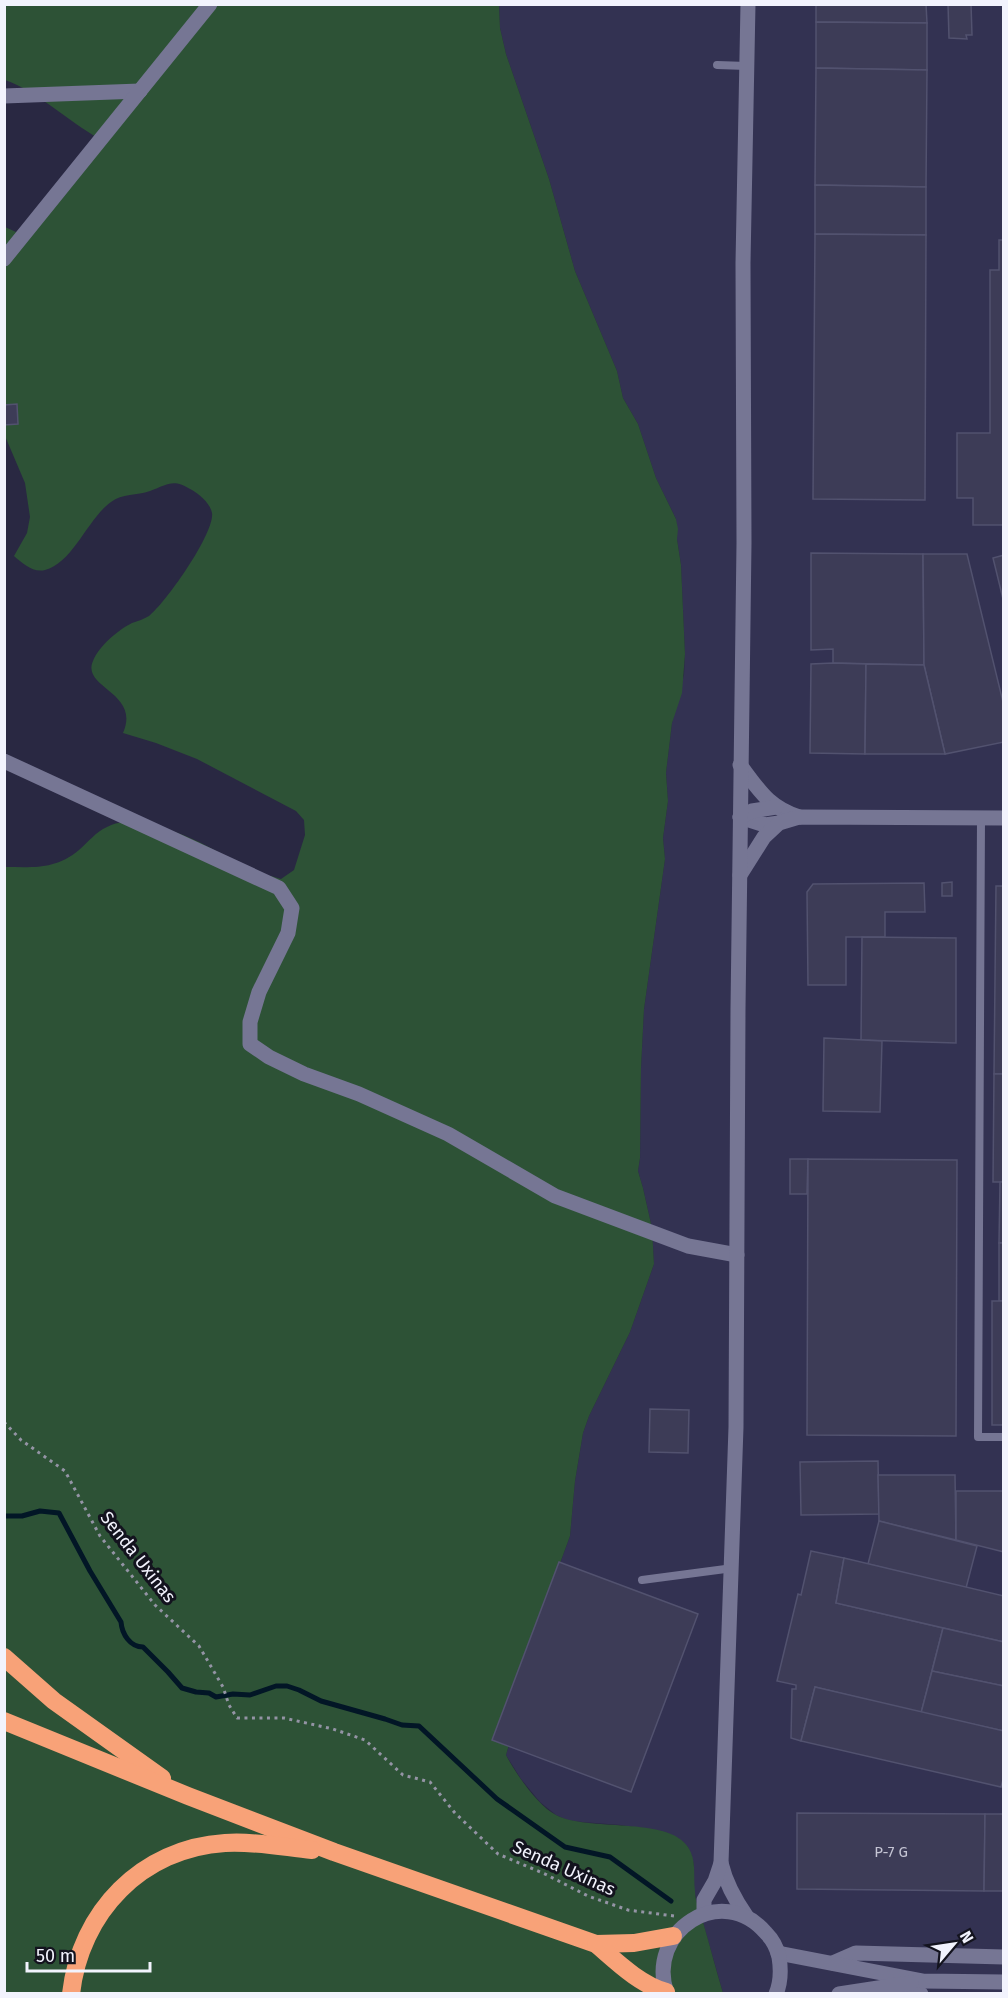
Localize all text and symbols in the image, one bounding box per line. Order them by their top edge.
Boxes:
street label: Senda Uxinas [96,1507,180,1607]
street label: Senda Uxinas [509,1836,619,1900]
house number: P-7 G [874,1843,908,1861]
north arrow [924,1914,984,1974]
text: N [956,1928,978,1946]
scale bar [27,1935,150,1973]
text: 50 m [36,1945,75,1967]

